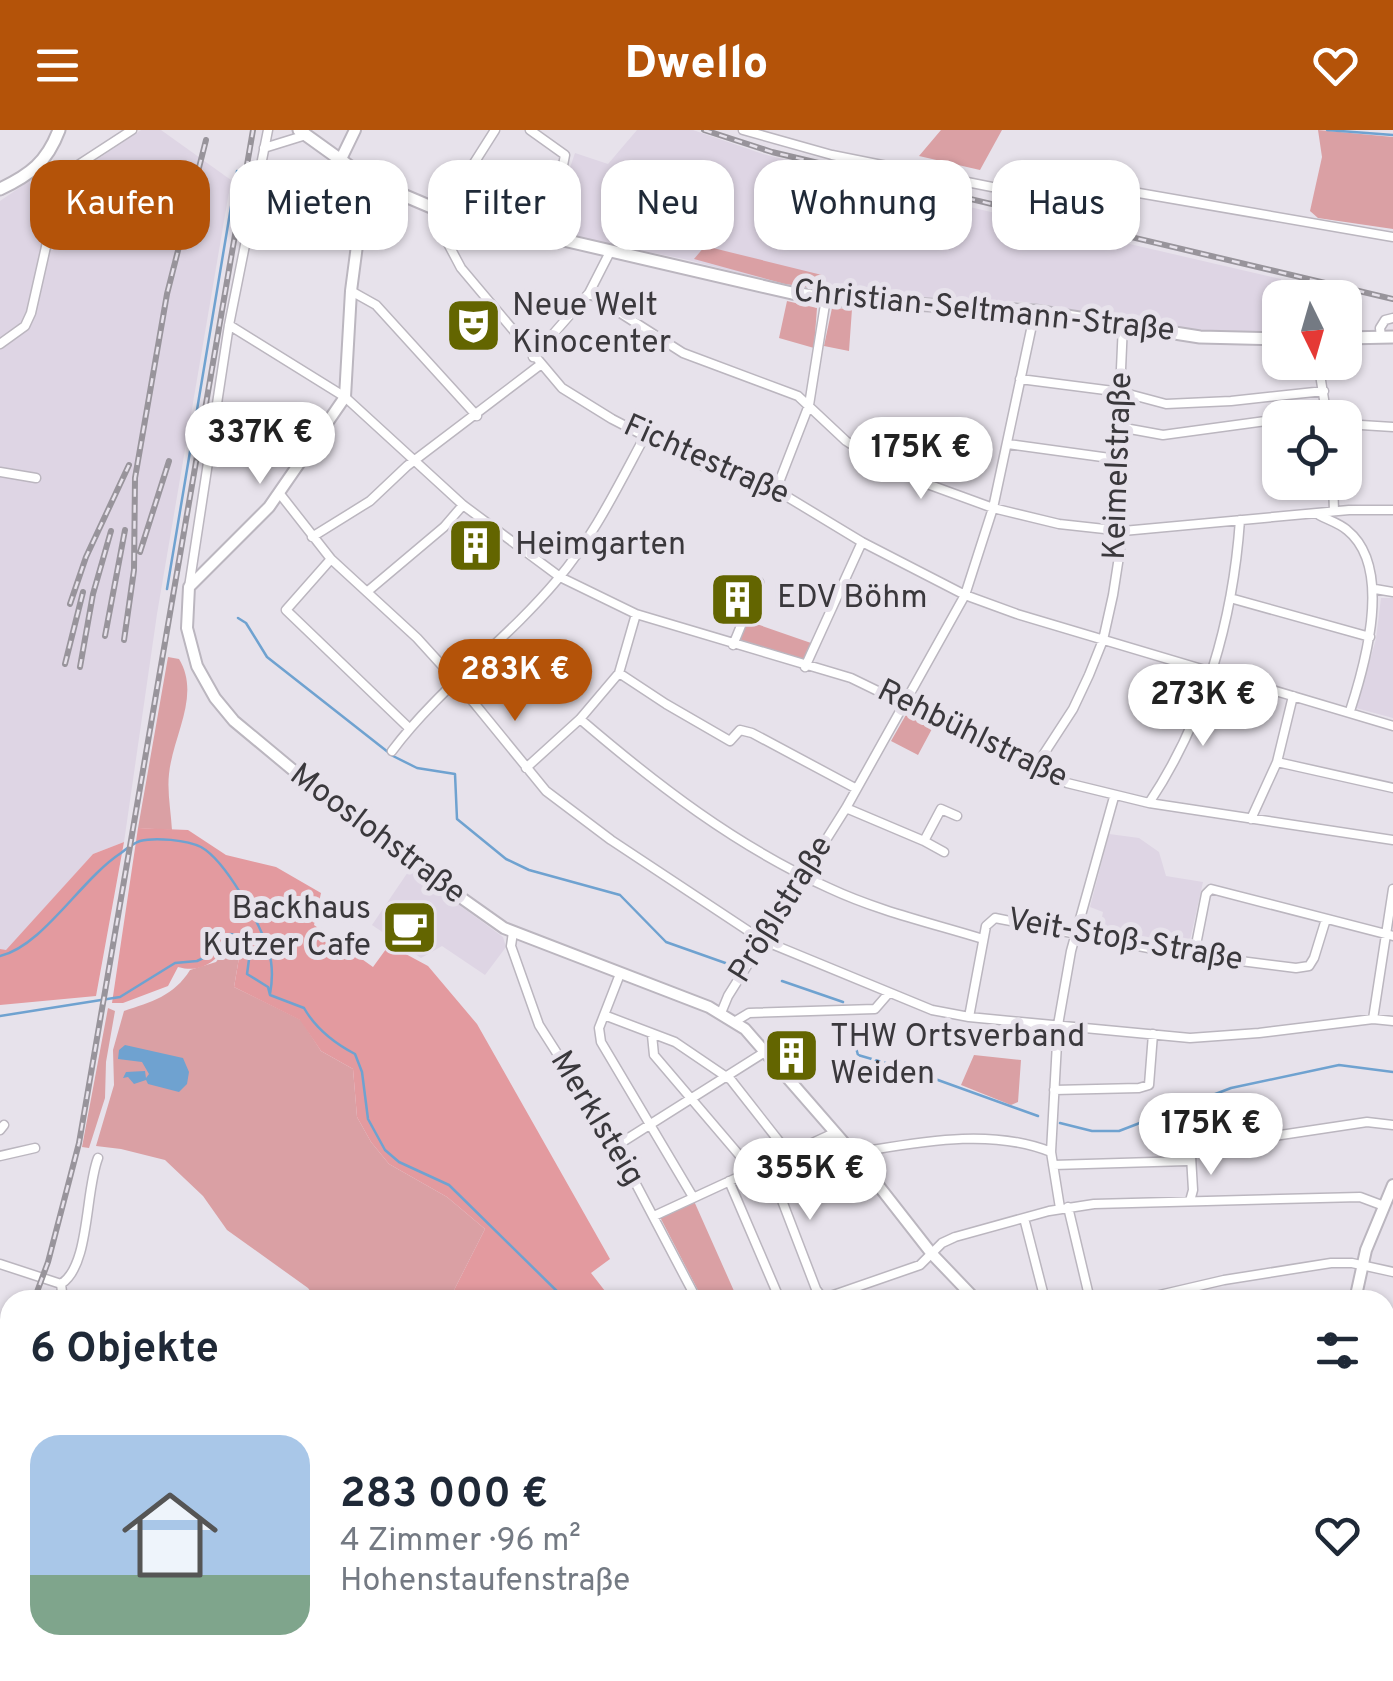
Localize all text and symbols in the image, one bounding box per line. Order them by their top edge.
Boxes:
text: Dwello [625,37,768,94]
icon: menu [30,38,85,93]
icon: heart [1308,38,1363,93]
chip: Kaufen [30,160,210,250]
chip: Mieten [230,160,408,250]
chip: Filter [428,160,581,250]
chip: Neu [601,160,734,250]
chip: Wohnung [754,160,972,250]
chip: Haus [992,160,1140,250]
street label: Christian-Seltmann-Straße [791,272,1177,352]
north arrow [1262,280,1362,380]
map controls [1262,280,1362,500]
place label: Neue Welt Kinocenter [512,287,671,364]
theatre icon: Neue Welt Kinocenter [443,295,503,355]
street label: Keimelstraße [1096,371,1142,561]
button: locate [1262,400,1362,500]
pin: 337K € [179,402,341,487]
street label: Fichtestraße [617,407,795,515]
text: 337K € [207,414,313,454]
pin: 175K € [840,417,1002,502]
text: 175K € [871,429,971,469]
building icon: Heimgarten [446,516,506,576]
place label: Heimgarten [515,526,686,566]
building icon: EDV Böhm [708,569,768,629]
place label: EDV Böhm [777,579,928,619]
pin: 283K € [434,639,596,724]
text: 283K € [460,651,570,691]
pin: 273K € [1122,664,1284,749]
street label: Rehbühlstraße [870,672,1074,798]
text: 273K € [1150,676,1256,716]
street label: Mooslohstraße [281,756,473,914]
street label: Prößlstraße [721,829,843,991]
place label: Backhaus Kutzer Cafe [202,890,371,967]
cafe icon: Backhaus Kutzer Cafe [380,898,440,958]
street label: Veit-Stoß-Straße [1004,901,1246,981]
place label: THW Ortsverband Weiden [830,1018,1085,1095]
building icon: THW Ortsverband Weiden [761,1026,821,1086]
street label: Merklsteig [540,1044,652,1194]
pin: 175K € [1130,1093,1292,1178]
text: 175K € [1161,1105,1261,1145]
pin: 355K € [729,1138,891,1223]
text: 355K € [755,1150,865,1190]
icon: filters [1310,1323,1365,1378]
text: 6 Objekte [30,1324,219,1377]
text: 283 000 € [340,1469,548,1522]
icon: home [110,1475,230,1595]
icon: heart [1310,1508,1365,1563]
text: 4 Zimmer · 96 m² [340,1522,581,1562]
text: Hohenstaufenstraße [340,1562,630,1602]

